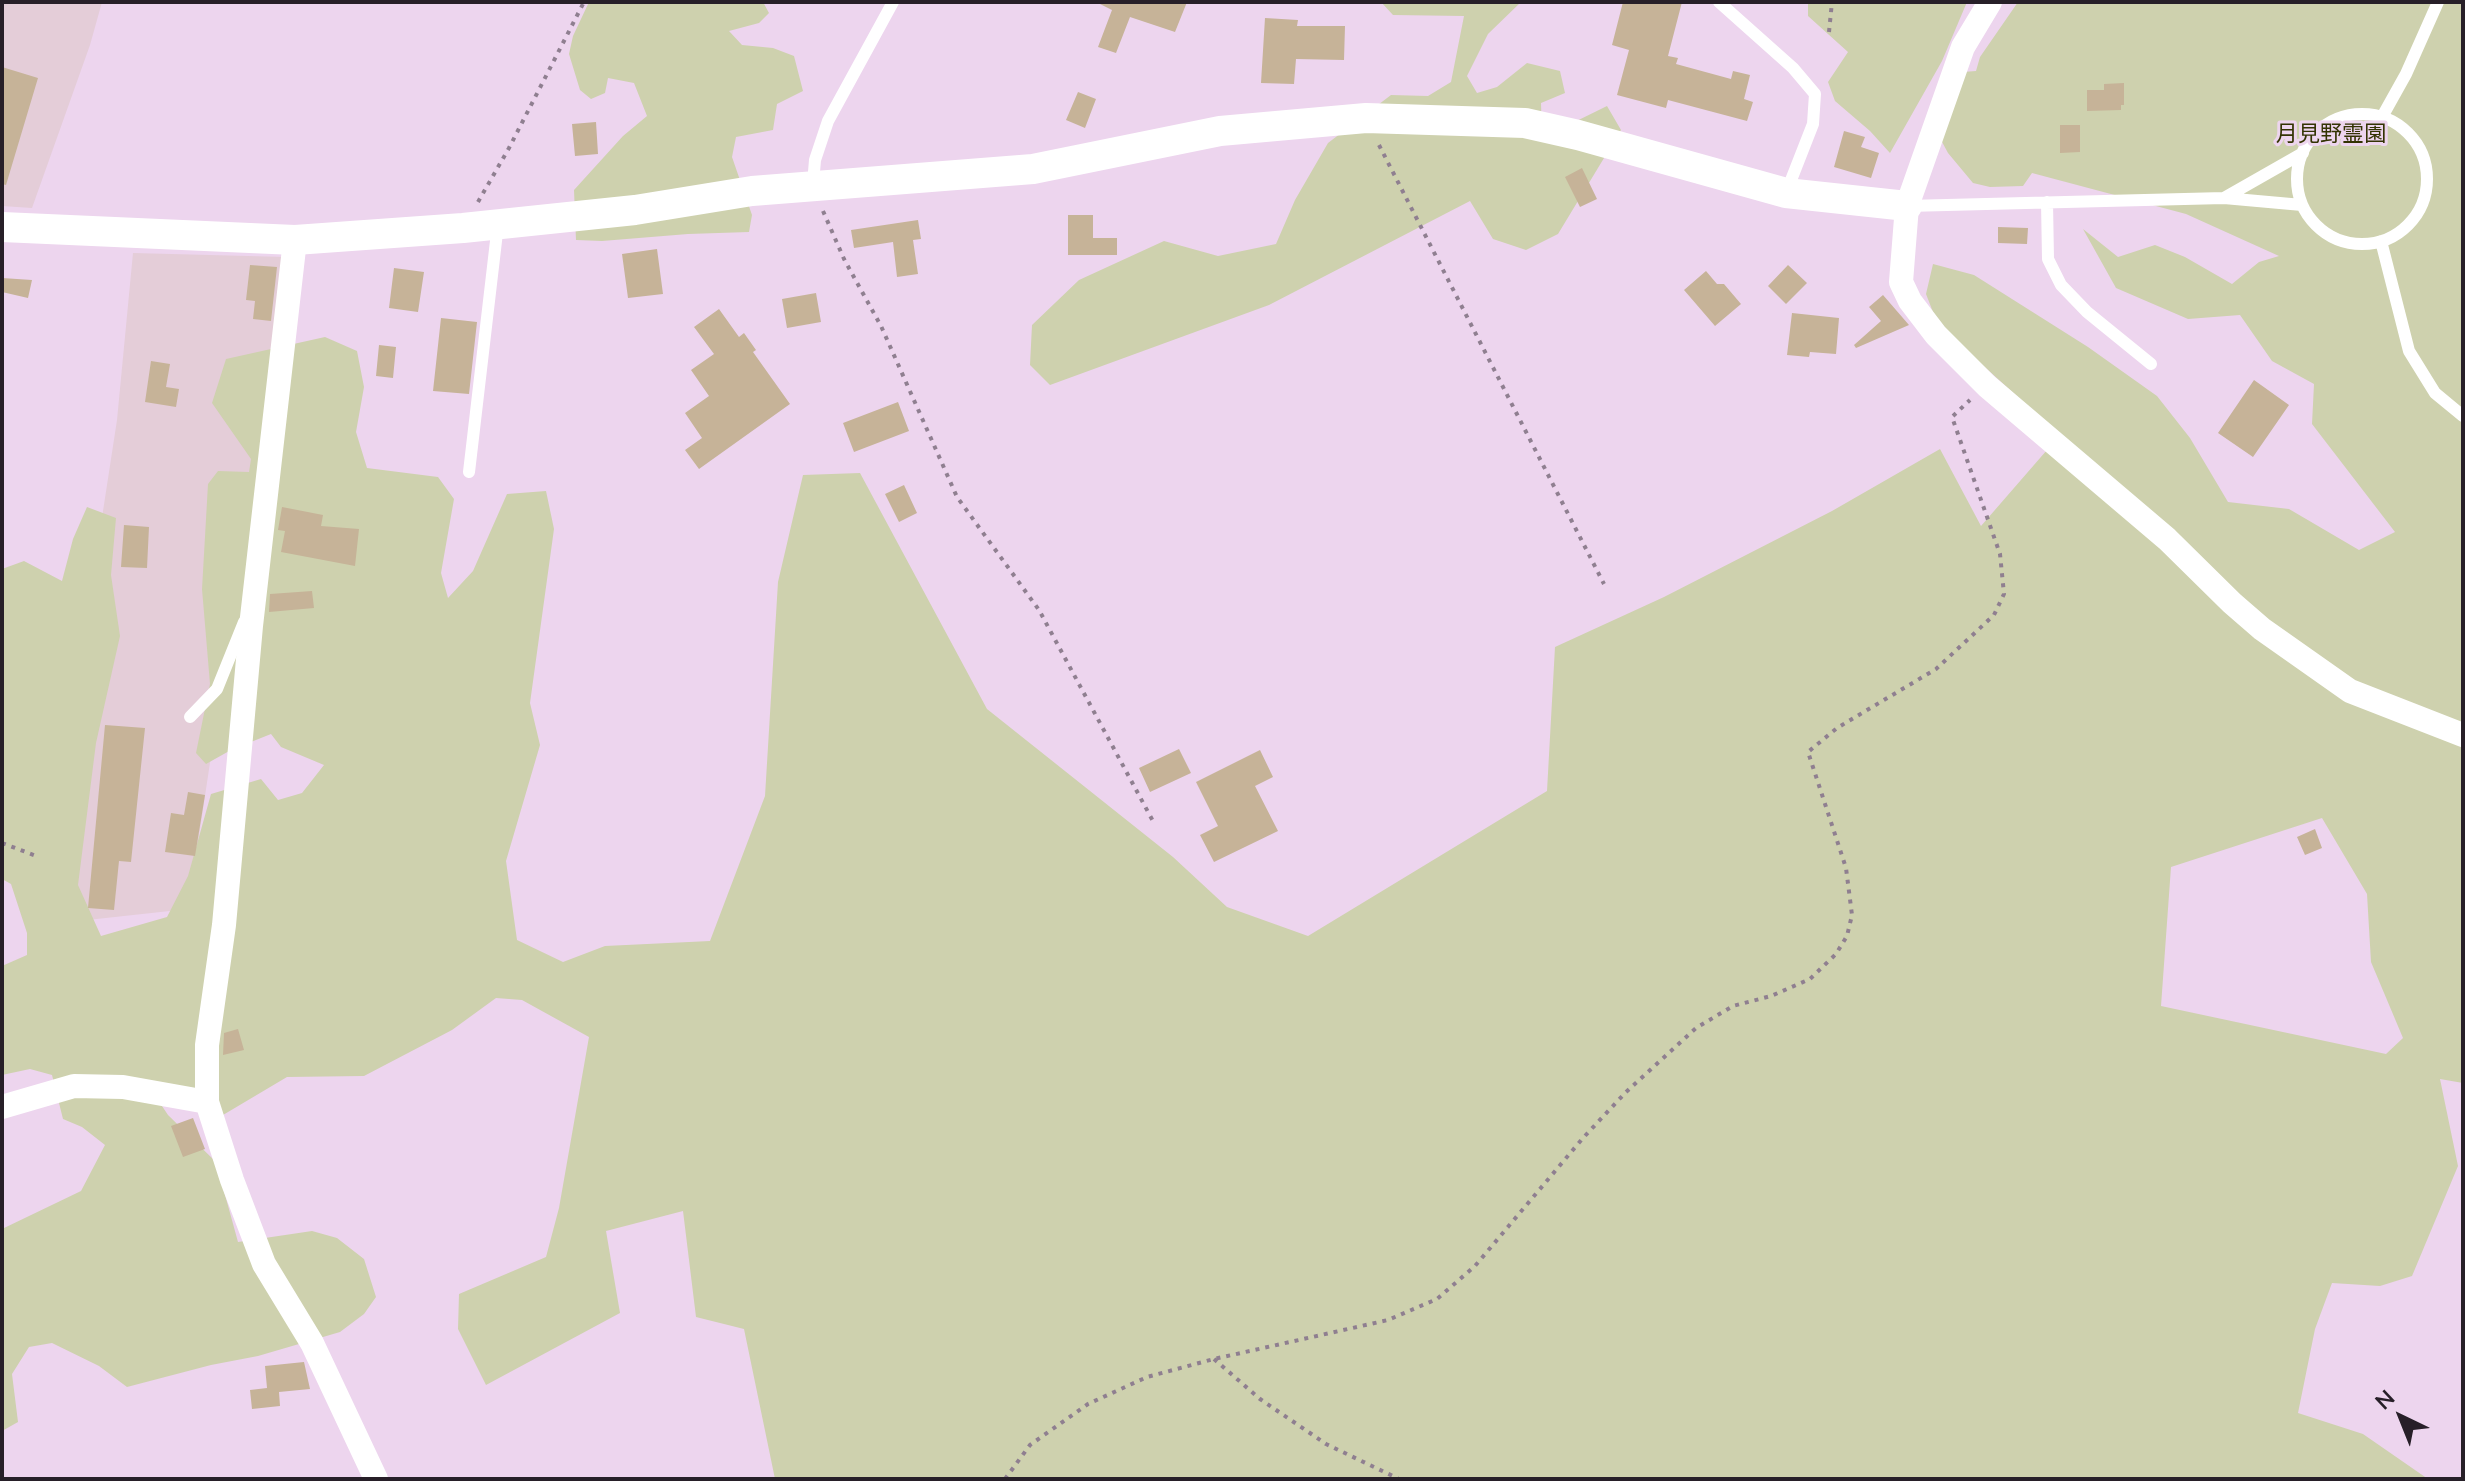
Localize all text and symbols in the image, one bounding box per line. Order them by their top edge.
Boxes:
park label: 月見野霊園 [2276,121,2386,147]
north arrow [2361,1377,2441,1457]
text: N [2369,1384,2400,1415]

